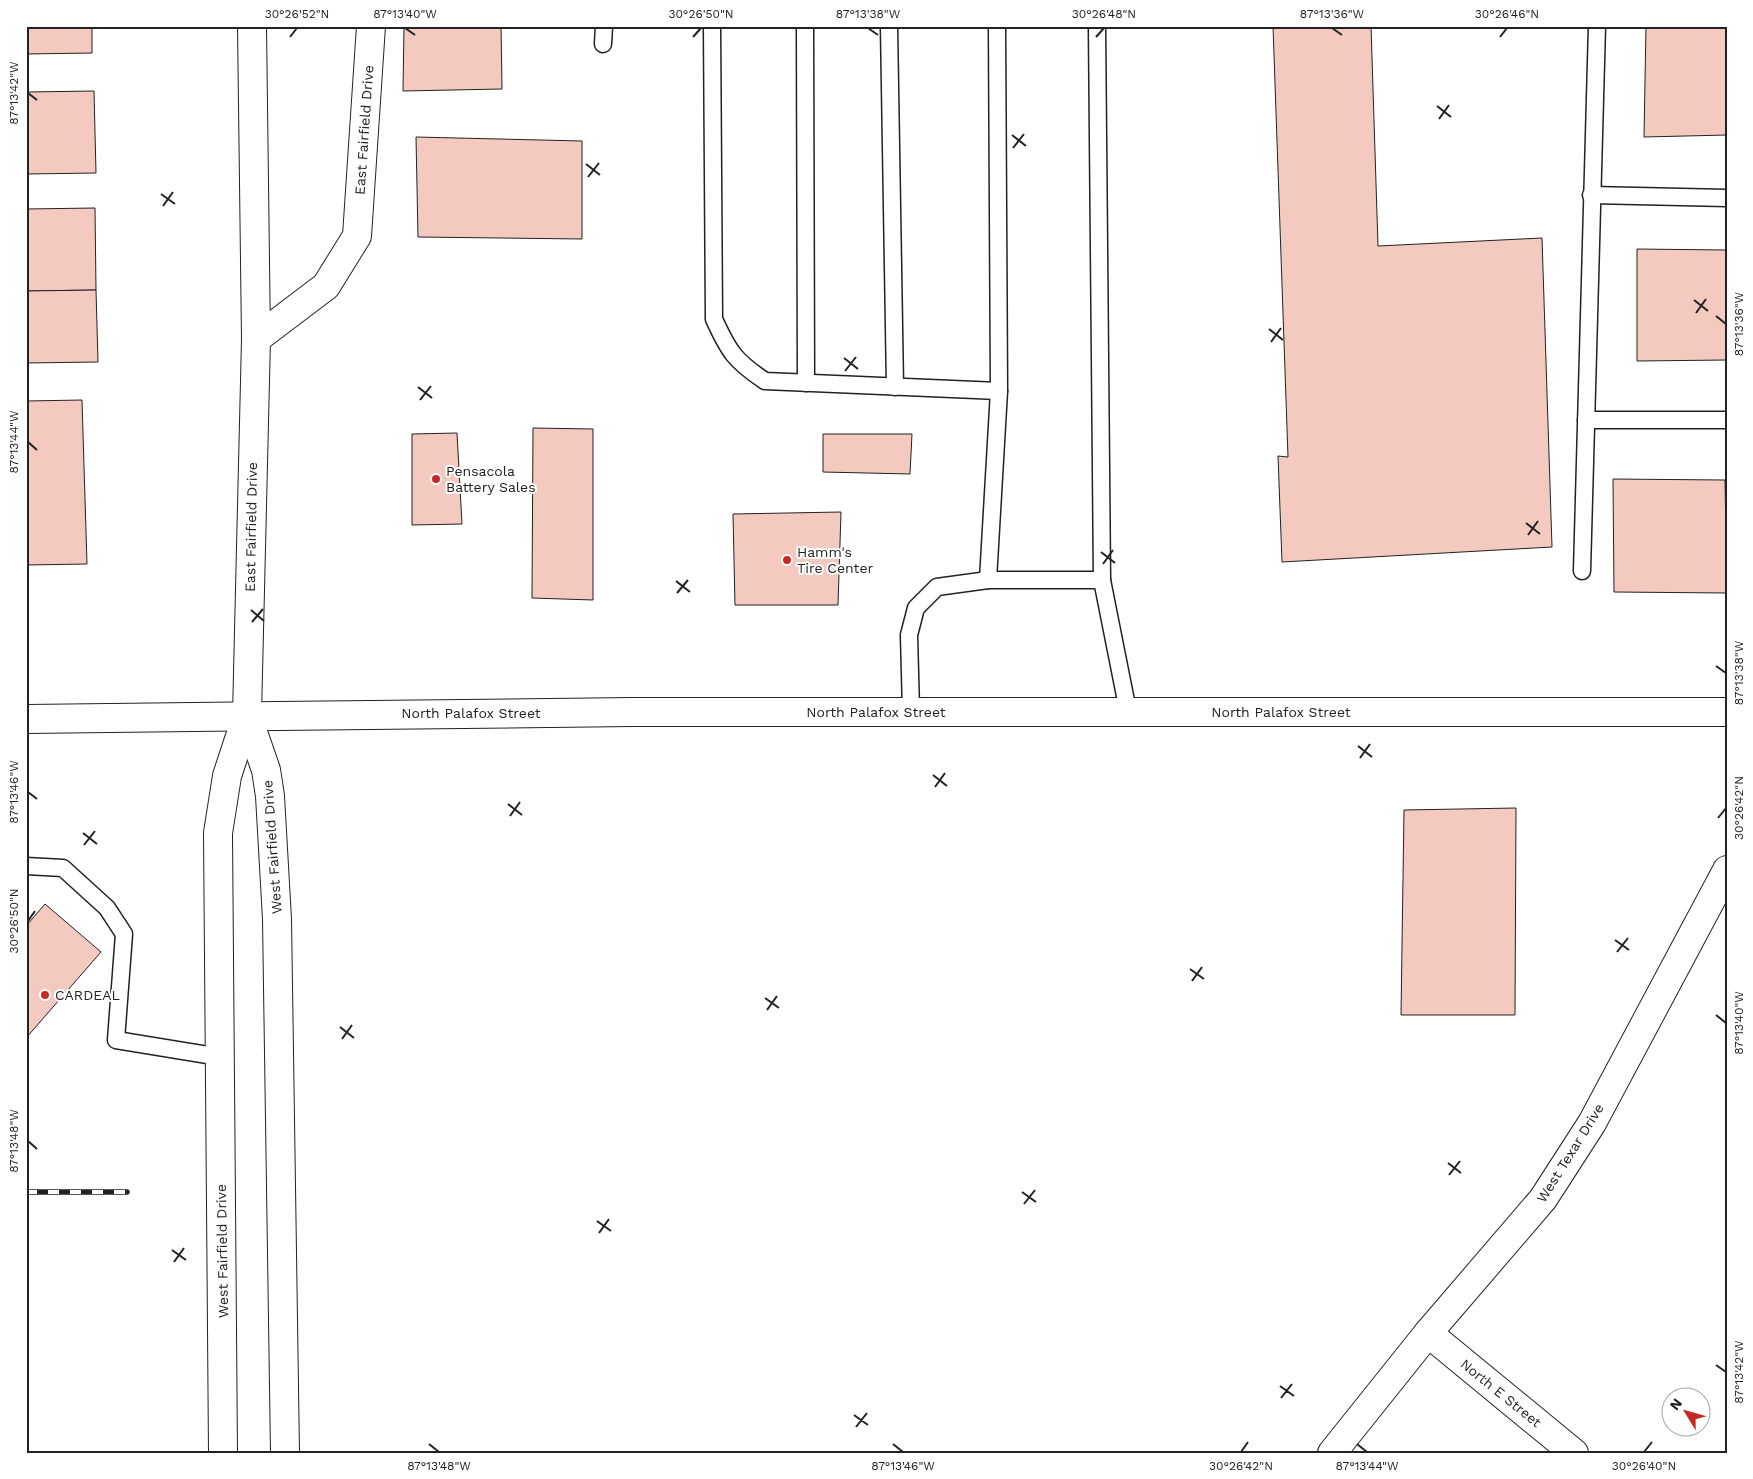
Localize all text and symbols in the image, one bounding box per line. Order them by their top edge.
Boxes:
text: 30°26'52"N [265,7,329,21]
text: 87°13'40"W [373,7,437,21]
text: 30°26'50"N [668,7,734,21]
text: 87°13'38"W [836,7,901,21]
text: 30°26'48"N [1072,7,1136,21]
text: 87°13'36"W [1300,7,1365,21]
text: 30°26'46"N [1475,7,1539,21]
text: 87°13'42"W [7,61,21,125]
street label: East Fairfield Drive [351,65,377,195]
text: 87°13'36"W [1732,291,1746,356]
text: 87°13'44"W [7,410,21,474]
street label: East Fairfield Drive [242,462,260,592]
place label: Pensacola Battery Sales [446,463,536,495]
marker: Pensacola Battery Sales [430,473,442,485]
place label: Hamm's Tire Center [797,544,873,576]
marker: Hamm's Tire Center [781,554,793,566]
text: 87°13'38"W [1732,640,1746,705]
street label: North Palafox Street [806,704,946,720]
street label: North Palafox Street [1211,704,1351,720]
street label: North Palafox Street [401,705,541,721]
text: 87°13'46"W [7,760,21,824]
text: 30°26'42"N [1732,776,1746,840]
street label: West Fairfield Drive [259,779,285,915]
text: 30°26'50"N [7,888,21,954]
place label: CARDEAL [55,987,120,1003]
marker: CARDEAL [39,989,51,1001]
text: 87°13'40"W [1732,991,1746,1055]
street label: West Texar Drive [1533,1101,1607,1205]
text: 87°13'48"W [7,1109,21,1173]
street label: West Fairfield Drive [213,1184,231,1318]
text: 87°13'42"W [1732,1340,1746,1404]
street label: North E Street [1457,1356,1545,1430]
north arrow [1660,1386,1710,1436]
text: N [1666,1395,1685,1413]
text: 87°13'48"W [407,1459,471,1473]
text: 87°13'46"W [871,1459,935,1473]
text: 30°26'42"N [1209,1459,1273,1473]
text: 87°13'44"W [1336,1459,1399,1473]
text: 30°26'40"N [1612,1459,1676,1473]

